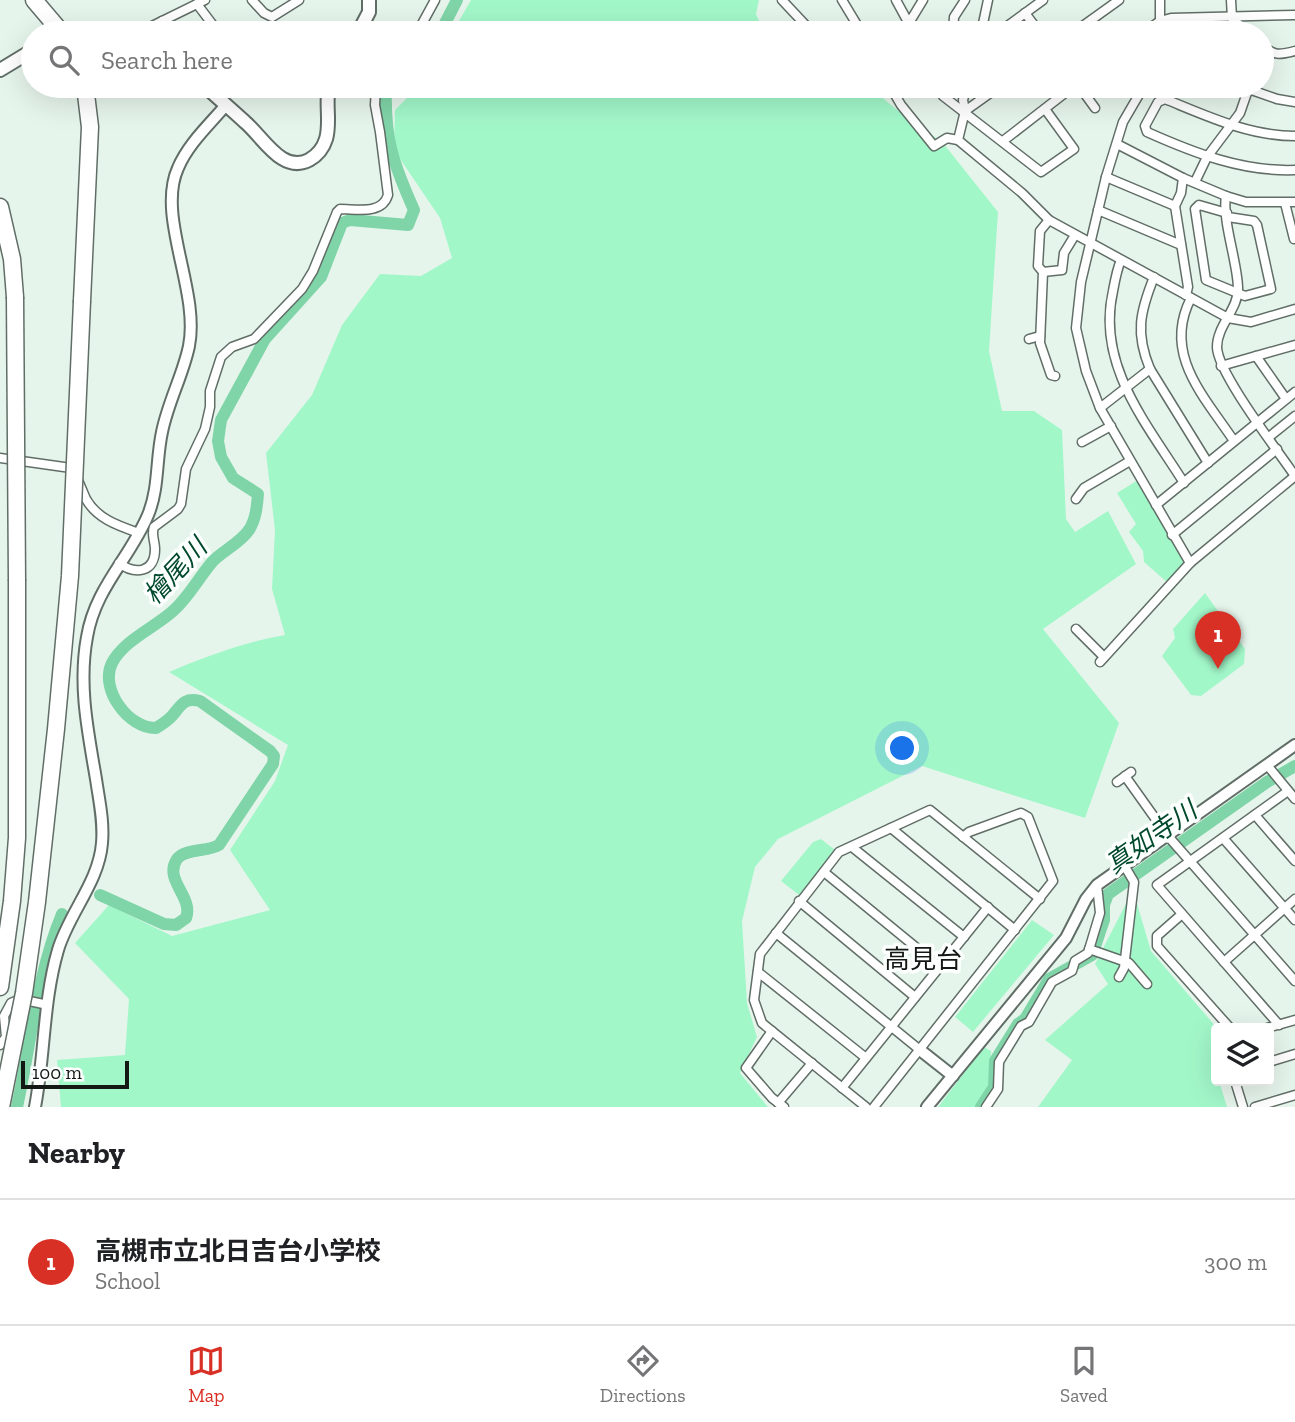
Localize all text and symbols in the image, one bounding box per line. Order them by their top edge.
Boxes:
search box [21,21,1274,98]
icon: search [45,41,83,79]
text: Search here [101,44,233,76]
water label: 檜尾川 [137,529,215,610]
pin: 1 [1195,611,1241,669]
your location [885,731,919,765]
water label: 真如寺川 [1099,792,1205,880]
district label: 高見台 [884,943,962,975]
map controls [1211,1023,1274,1086]
button: layers [1211,1023,1274,1086]
scale bar [21,1058,130,1090]
text: 100 m [32,1061,82,1084]
text: Nearby [28,1135,125,1171]
text: 高槻市立北日吉台小学校 [95,1235,381,1267]
text: 1 [46,1248,56,1276]
text: 300 m [1204,1248,1267,1276]
text: School [95,1267,160,1295]
tab: Map [187,1342,225,1407]
tab: Directions [600,1342,686,1407]
tab: Saved [1060,1342,1108,1407]

